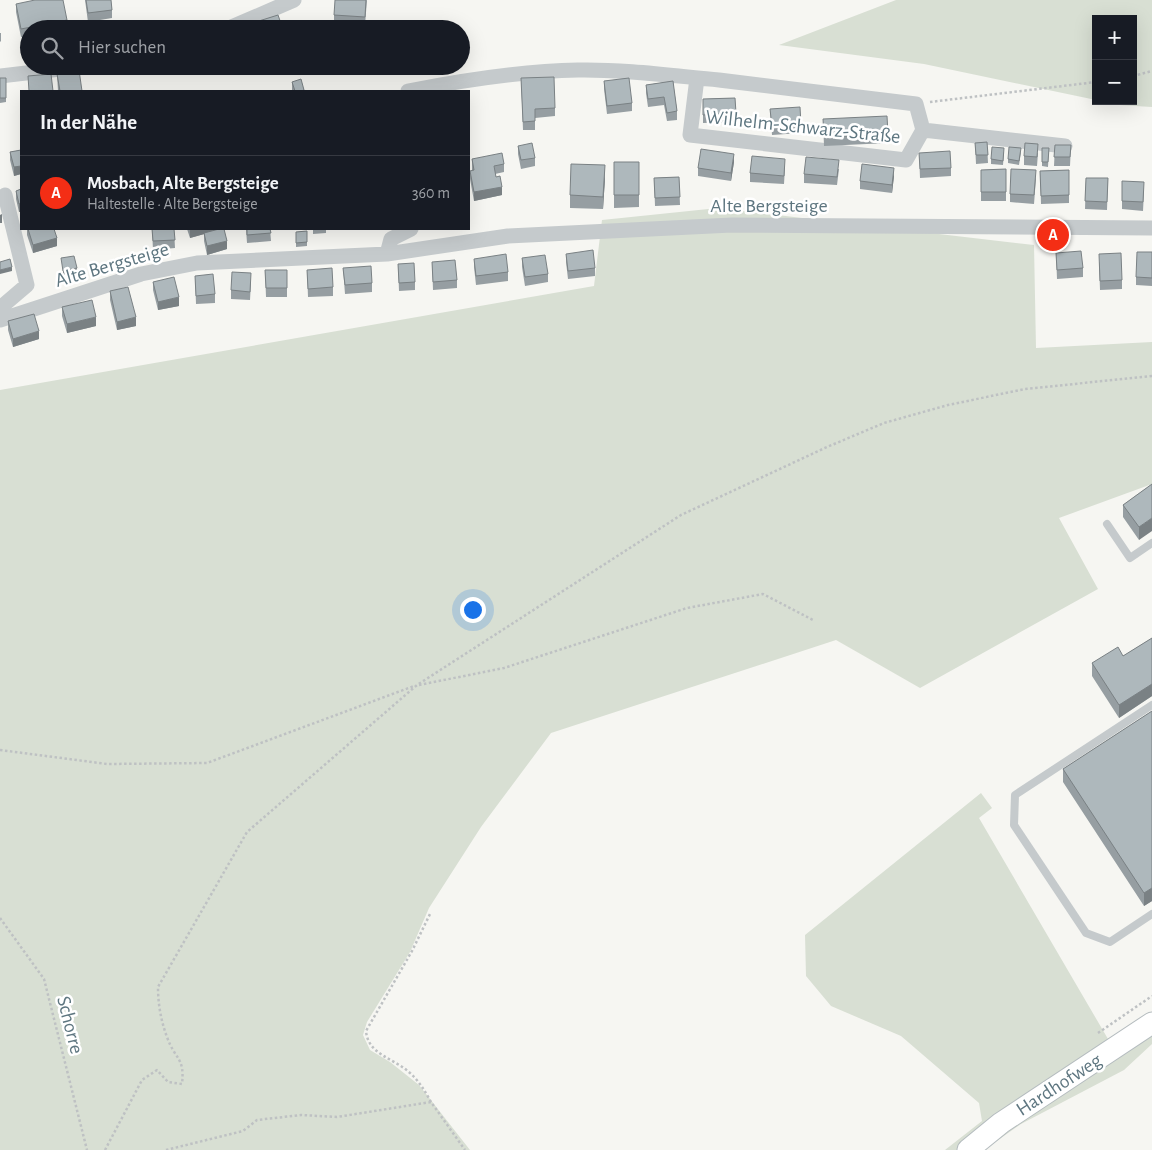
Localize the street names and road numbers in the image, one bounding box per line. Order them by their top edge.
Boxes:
street label: Wilhelm-Schwarz-Straße [705,107,901,147]
street label: Alte Bergsteige [710,196,828,216]
street label: Alte Bergsteige [53,239,171,291]
street label: Schorre [53,994,87,1056]
street label: Hardhofweg [1013,1050,1105,1120]

